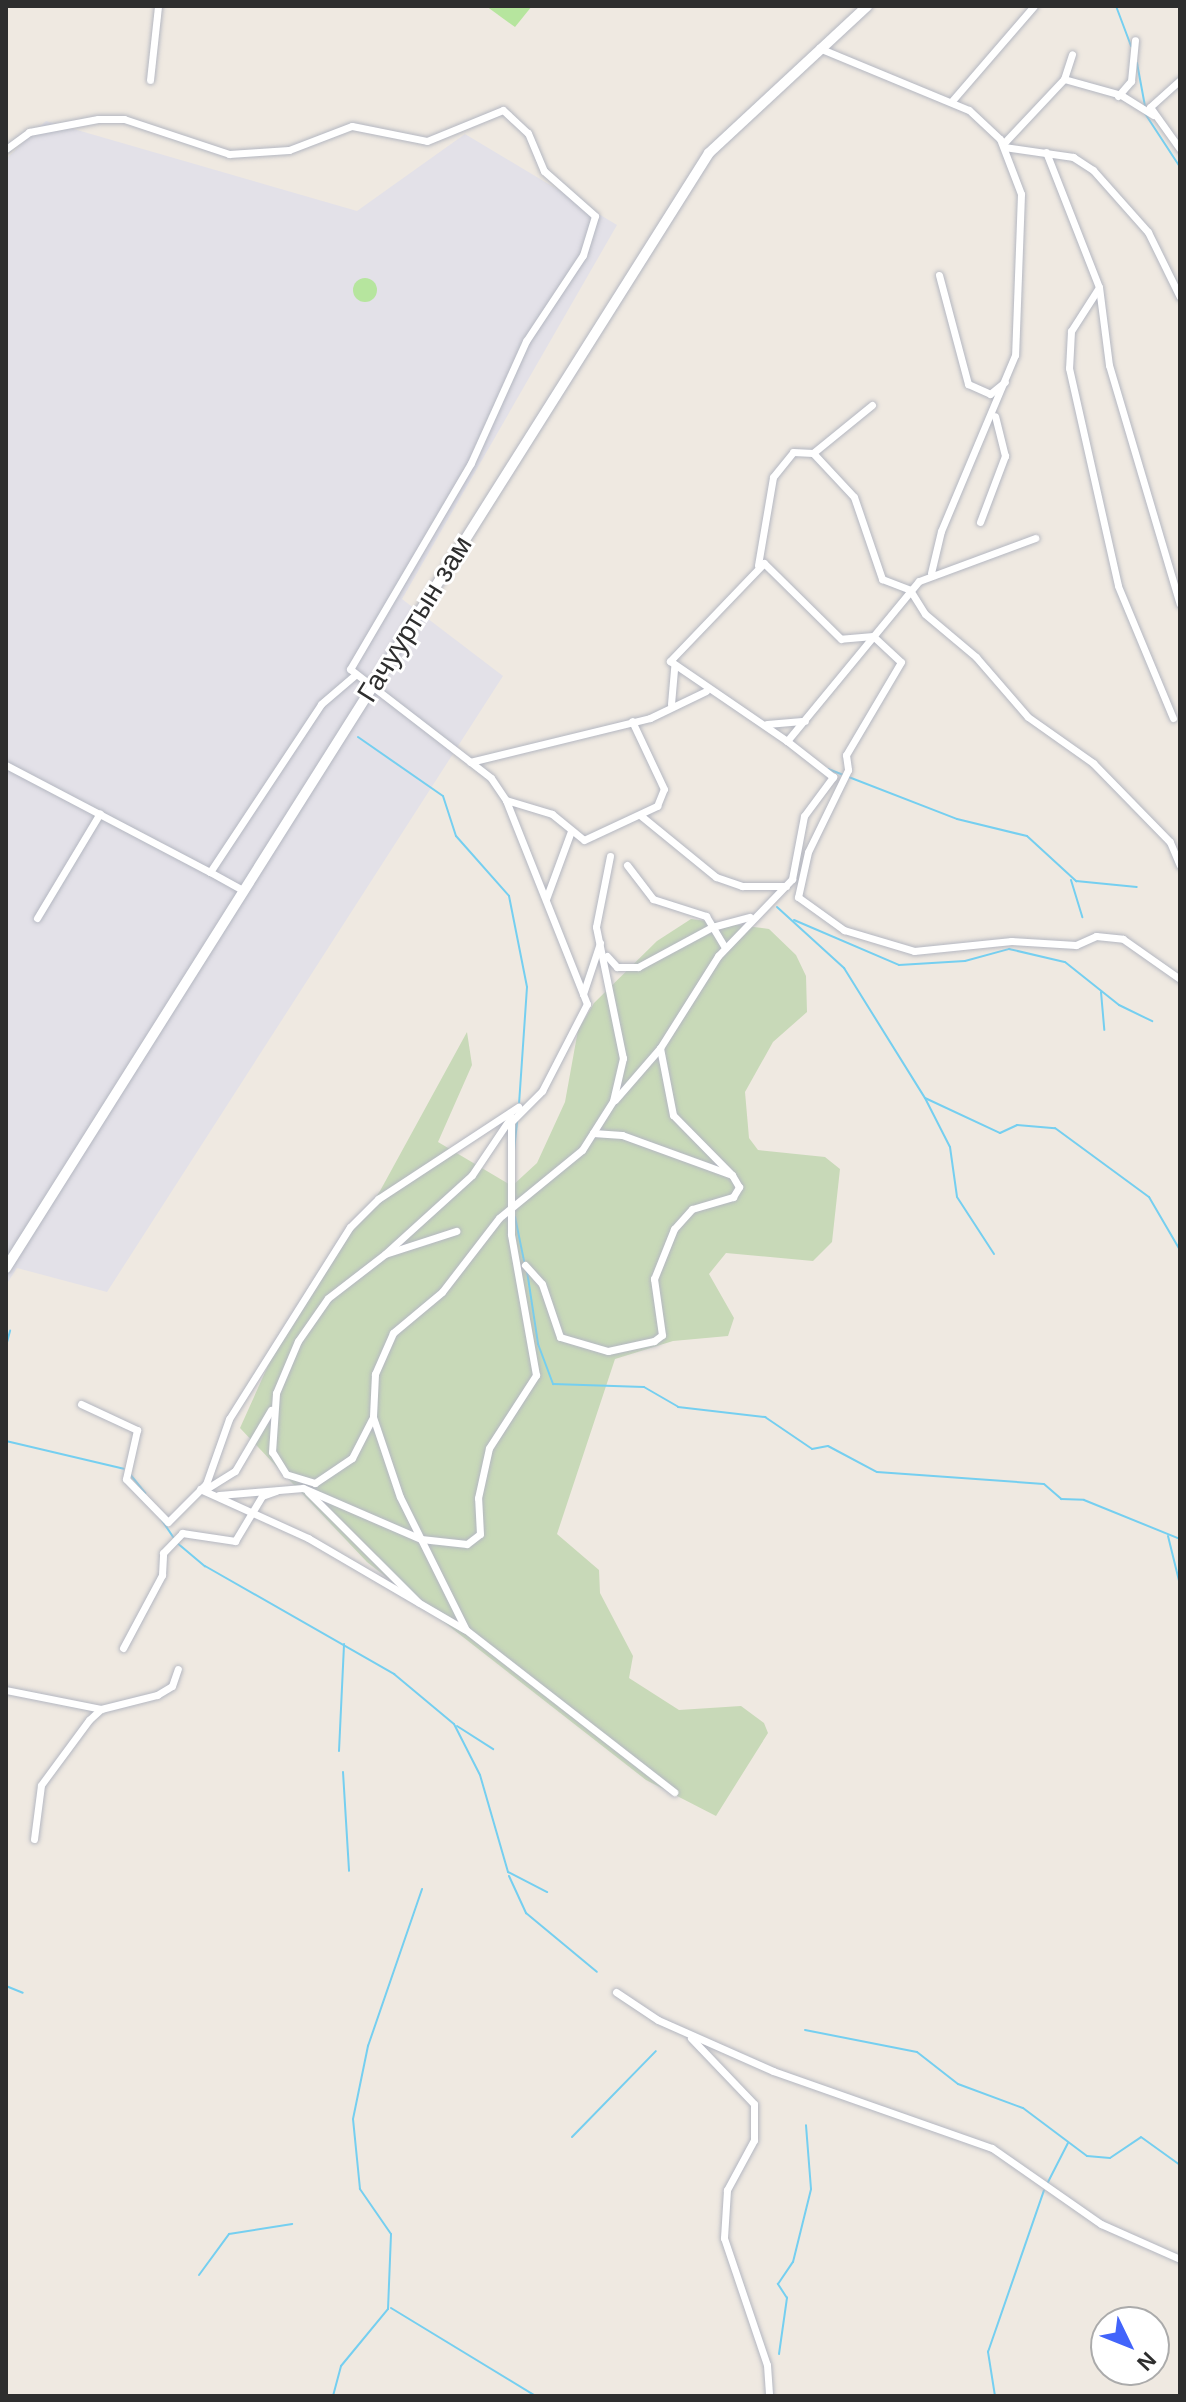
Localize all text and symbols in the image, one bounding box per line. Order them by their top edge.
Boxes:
street label: Гачууртын зам [351,530,479,708]
north arrow [1090,2306,1170,2386]
text: N [1132,2347,1161,2376]

